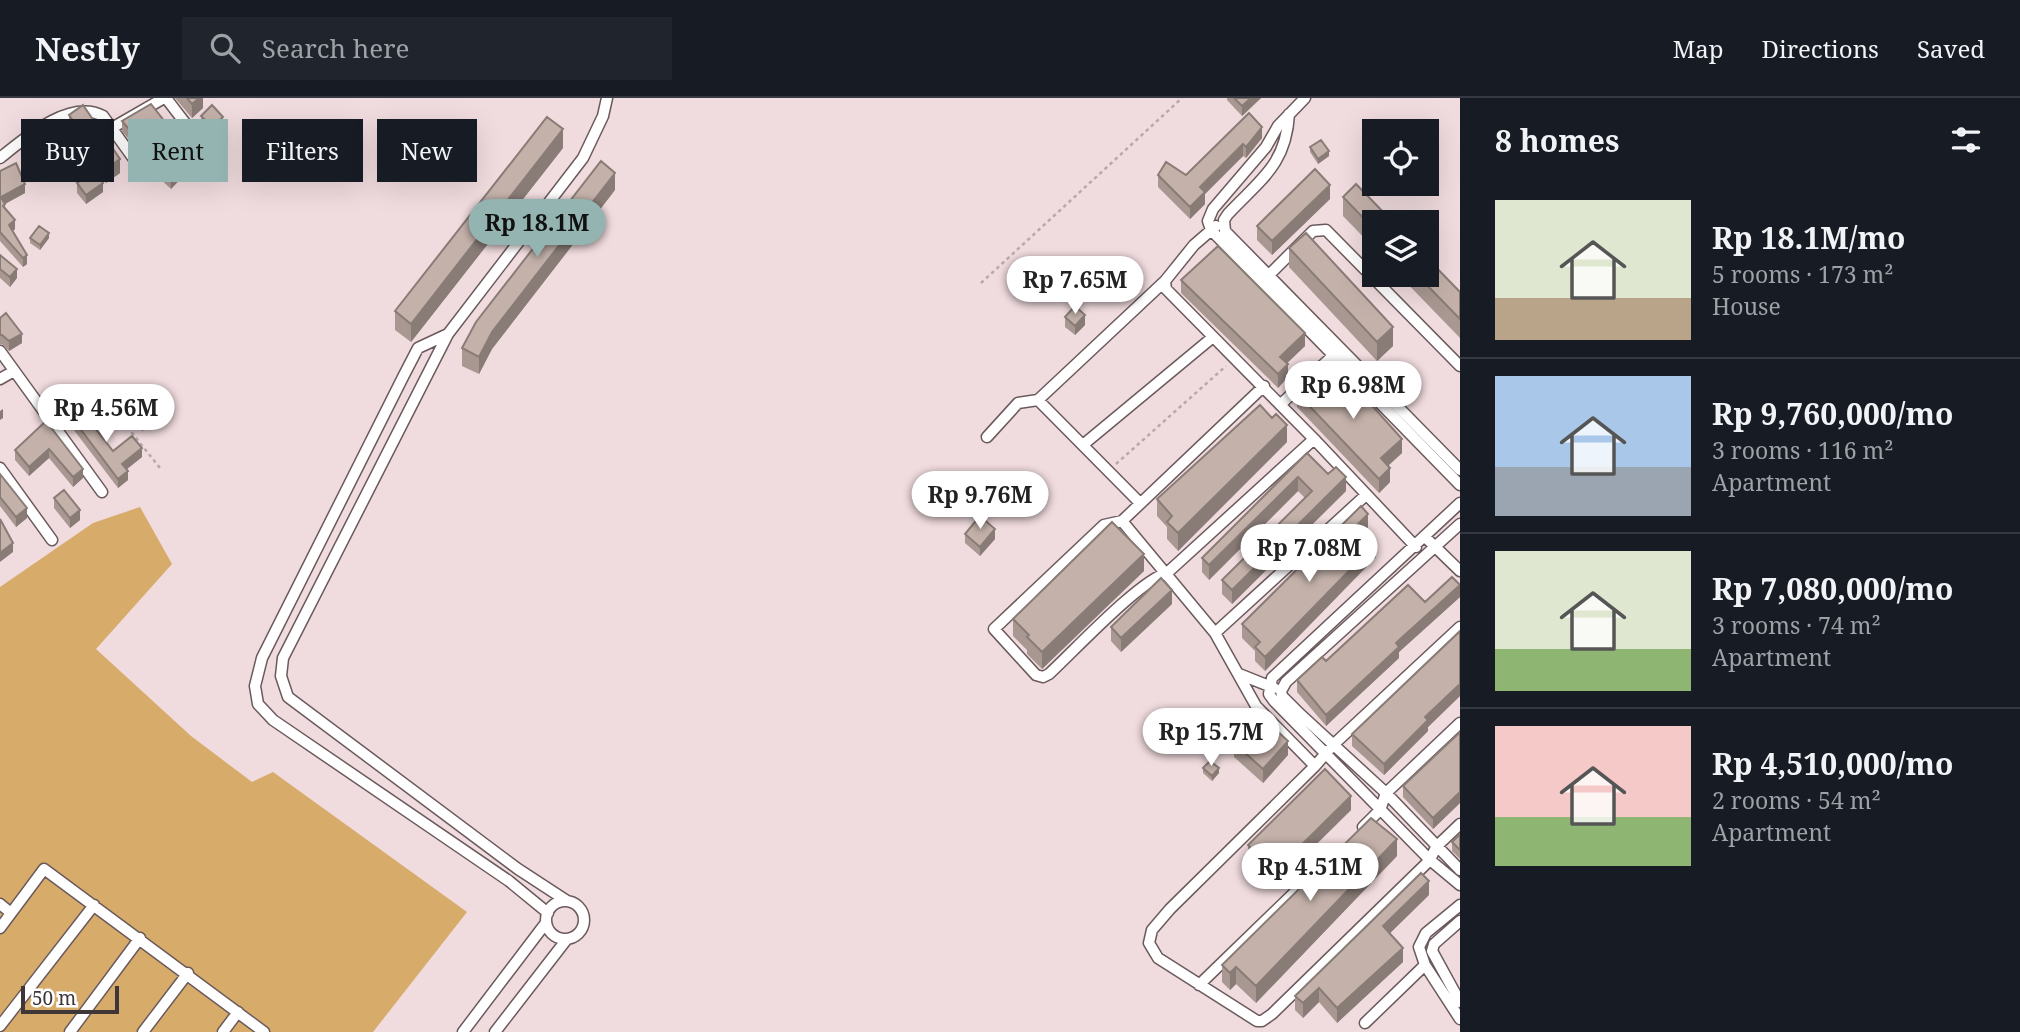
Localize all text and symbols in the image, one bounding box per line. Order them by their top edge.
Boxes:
search box [182,17,672,80]
text: Nestly [35,26,140,71]
icon: search [206,29,244,67]
text: Search here [262,30,409,66]
text: Map [1673,32,1724,65]
text: Directions [1762,32,1879,65]
text: Saved [1917,32,1985,65]
chip: Buy [21,119,114,182]
chip: Rent [128,119,228,182]
chip: Filters [242,119,363,182]
chip: New [377,119,477,182]
map controls [1362,119,1439,287]
button: locate [1362,119,1439,196]
text: 8 homes [1495,120,1619,161]
icon: filters [1947,121,1985,159]
pin: Rp 18.1M [465,200,609,259]
text: Rp 18.1M [485,206,589,238]
button: layers [1362,210,1439,287]
text: Rp 18.1M/mo [1712,217,1905,258]
icon: home [1551,228,1635,312]
pin: Rp 7.65M [1003,256,1147,316]
text: 5 rooms · 173 m² [1712,258,1894,290]
text: Rp 7.65M [1023,263,1127,295]
text: House [1712,290,1781,322]
pin: Rp 6.98M [1281,362,1425,421]
text: Rp 6.98M [1301,368,1405,400]
pin: Rp 4.56M [34,384,178,444]
text: Rp 4.56M [54,391,158,423]
text: Rp 9,760,000/mo [1712,393,1953,434]
icon: home [1551,404,1635,488]
text: 3 rooms · 116 m² [1712,434,1894,466]
text: Apartment [1712,466,1831,498]
pin: Rp 9.76M [908,472,1052,531]
text: Rp 9.76M [928,478,1032,510]
pin: Rp 7.08M [1237,524,1381,584]
text: Rp 7.08M [1257,531,1361,563]
text: Rp 7,080,000/mo [1712,568,1953,609]
icon: home [1551,579,1635,663]
text: 3 rooms · 74 m² [1712,609,1881,641]
text: Apartment [1712,641,1831,673]
pin: Rp 15.7M [1139,708,1283,768]
text: Rp 15.7M [1159,715,1263,747]
text: Rp 4,510,000/mo [1712,743,1953,784]
icon: home [1551,754,1635,838]
text: 2 rooms · 54 m² [1712,784,1881,816]
text: Apartment [1712,816,1831,848]
pin: Rp 4.51M [1238,844,1382,903]
text: Rp 4.51M [1258,850,1362,882]
scale bar [21,983,119,1015]
text: 50 m [32,985,76,1011]

